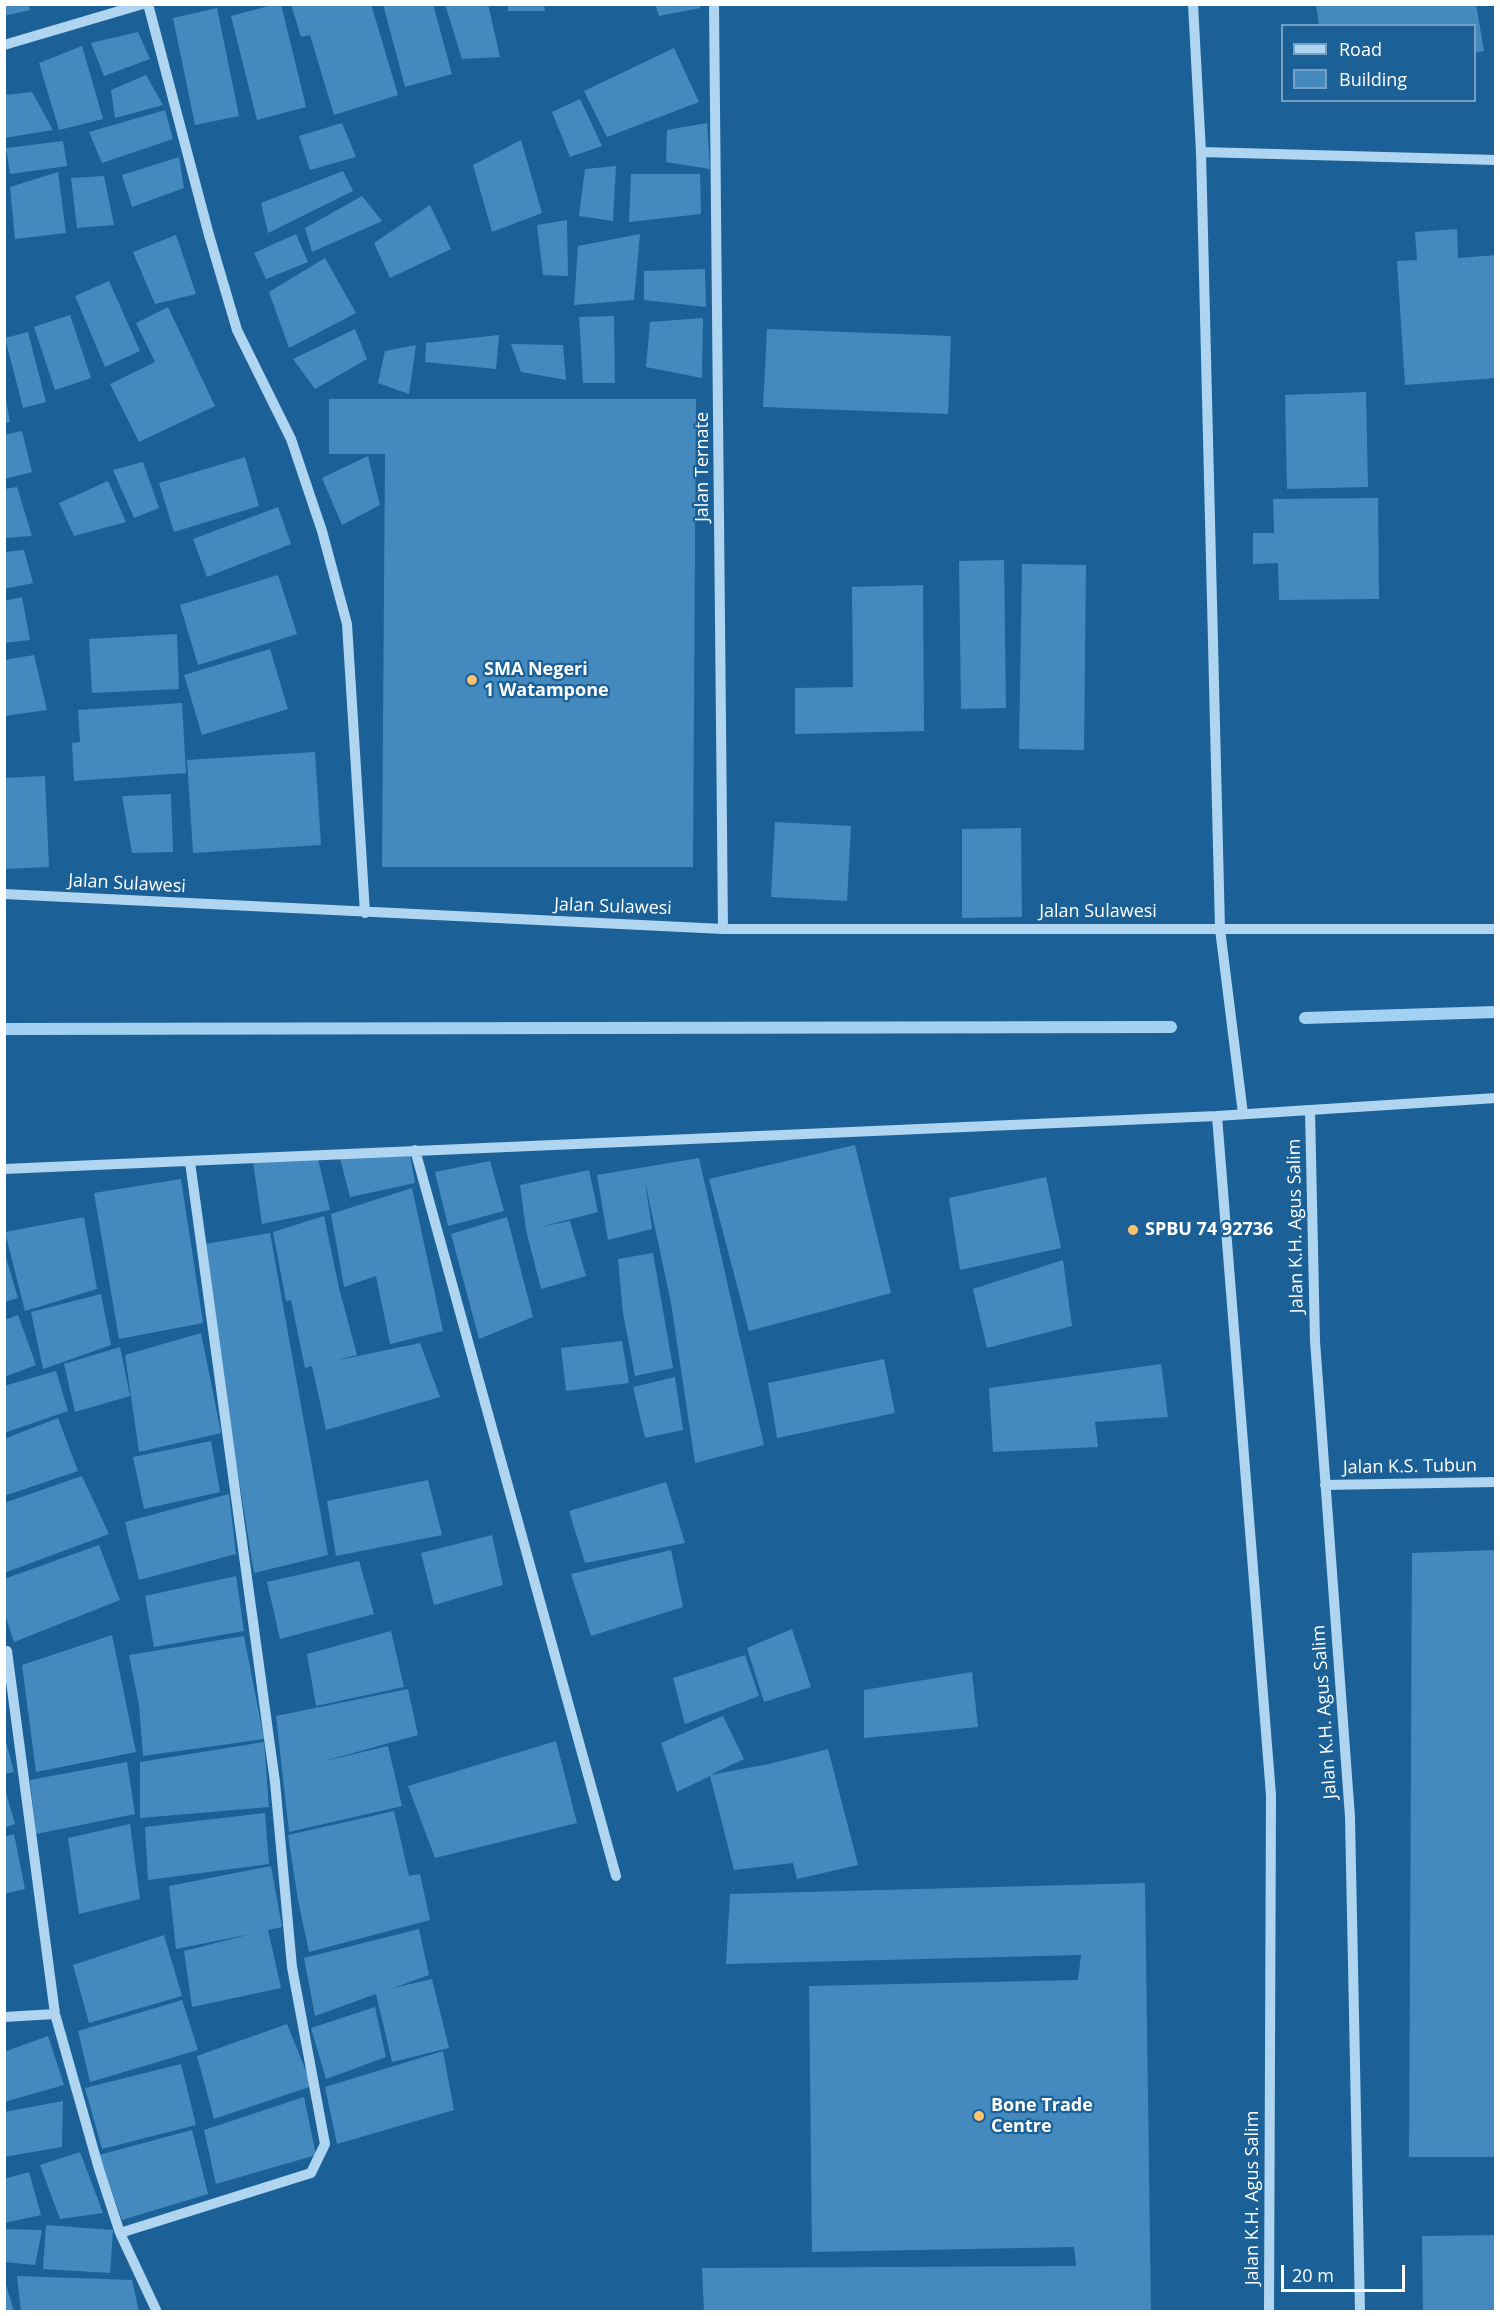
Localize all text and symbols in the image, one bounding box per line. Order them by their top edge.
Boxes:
legend [1281,24,1476,102]
text: Road [1339,37,1382,61]
text: Building [1339,67,1407,91]
street label: Jalan Ternate [692,412,714,522]
place label: SMA Negeri 1 Watampone [484,659,609,702]
marker: SMA Negeri 1 Watampone [465,673,479,687]
street label: Jalan Sulawesi [68,870,186,898]
street label: Jalan Sulawesi [554,894,672,920]
street label: Jalan Sulawesi [1039,901,1157,923]
street label: Jalan K.H. Agus Salim [1284,1139,1308,1313]
place label: SPBU 74 92736 [1145,1219,1273,1241]
marker: SPBU 74 92736 [1126,1223,1140,1237]
street label: Jalan K.S. Tubun [1343,1455,1477,1479]
street label: Jalan K.H. Agus Salim [1308,1624,1342,1800]
place label: Bone Trade Centre [991,2095,1093,2138]
marker: Bone Trade Centre [972,2109,986,2123]
street label: Jalan K.H. Agus Salim [1242,2111,1264,2285]
scale bar [1284,2253,1408,2291]
text: 20 m [1292,2263,1334,2287]

